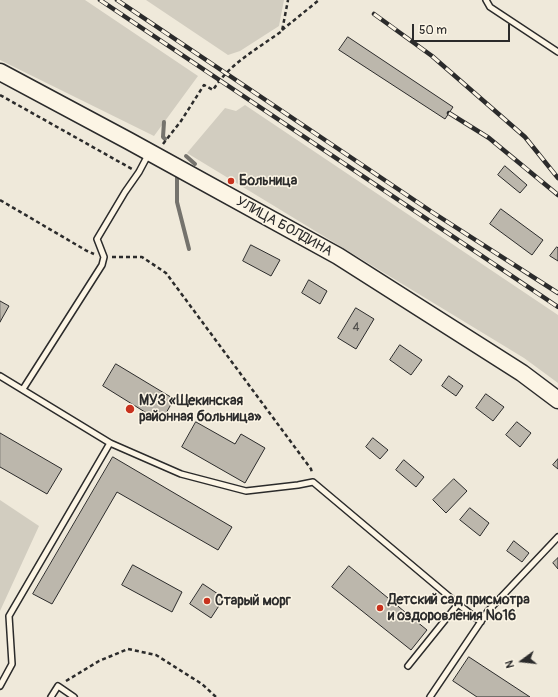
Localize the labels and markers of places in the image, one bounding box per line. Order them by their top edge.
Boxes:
place label: Больница [239,173,297,189]
marker: Больница [226,176,236,186]
place label: МУЗ «Щекинская районная больница» [139,393,261,426]
marker: МУЗ «Щекинская районная больница» [124,403,136,415]
place label: Детский сад присмотра и оздоровления №16 [388,592,530,624]
place label: Старый морг [215,593,291,609]
marker: Старый морг [202,596,212,606]
marker: Детский сад присмотра и оздоровления №16 [375,603,385,613]

